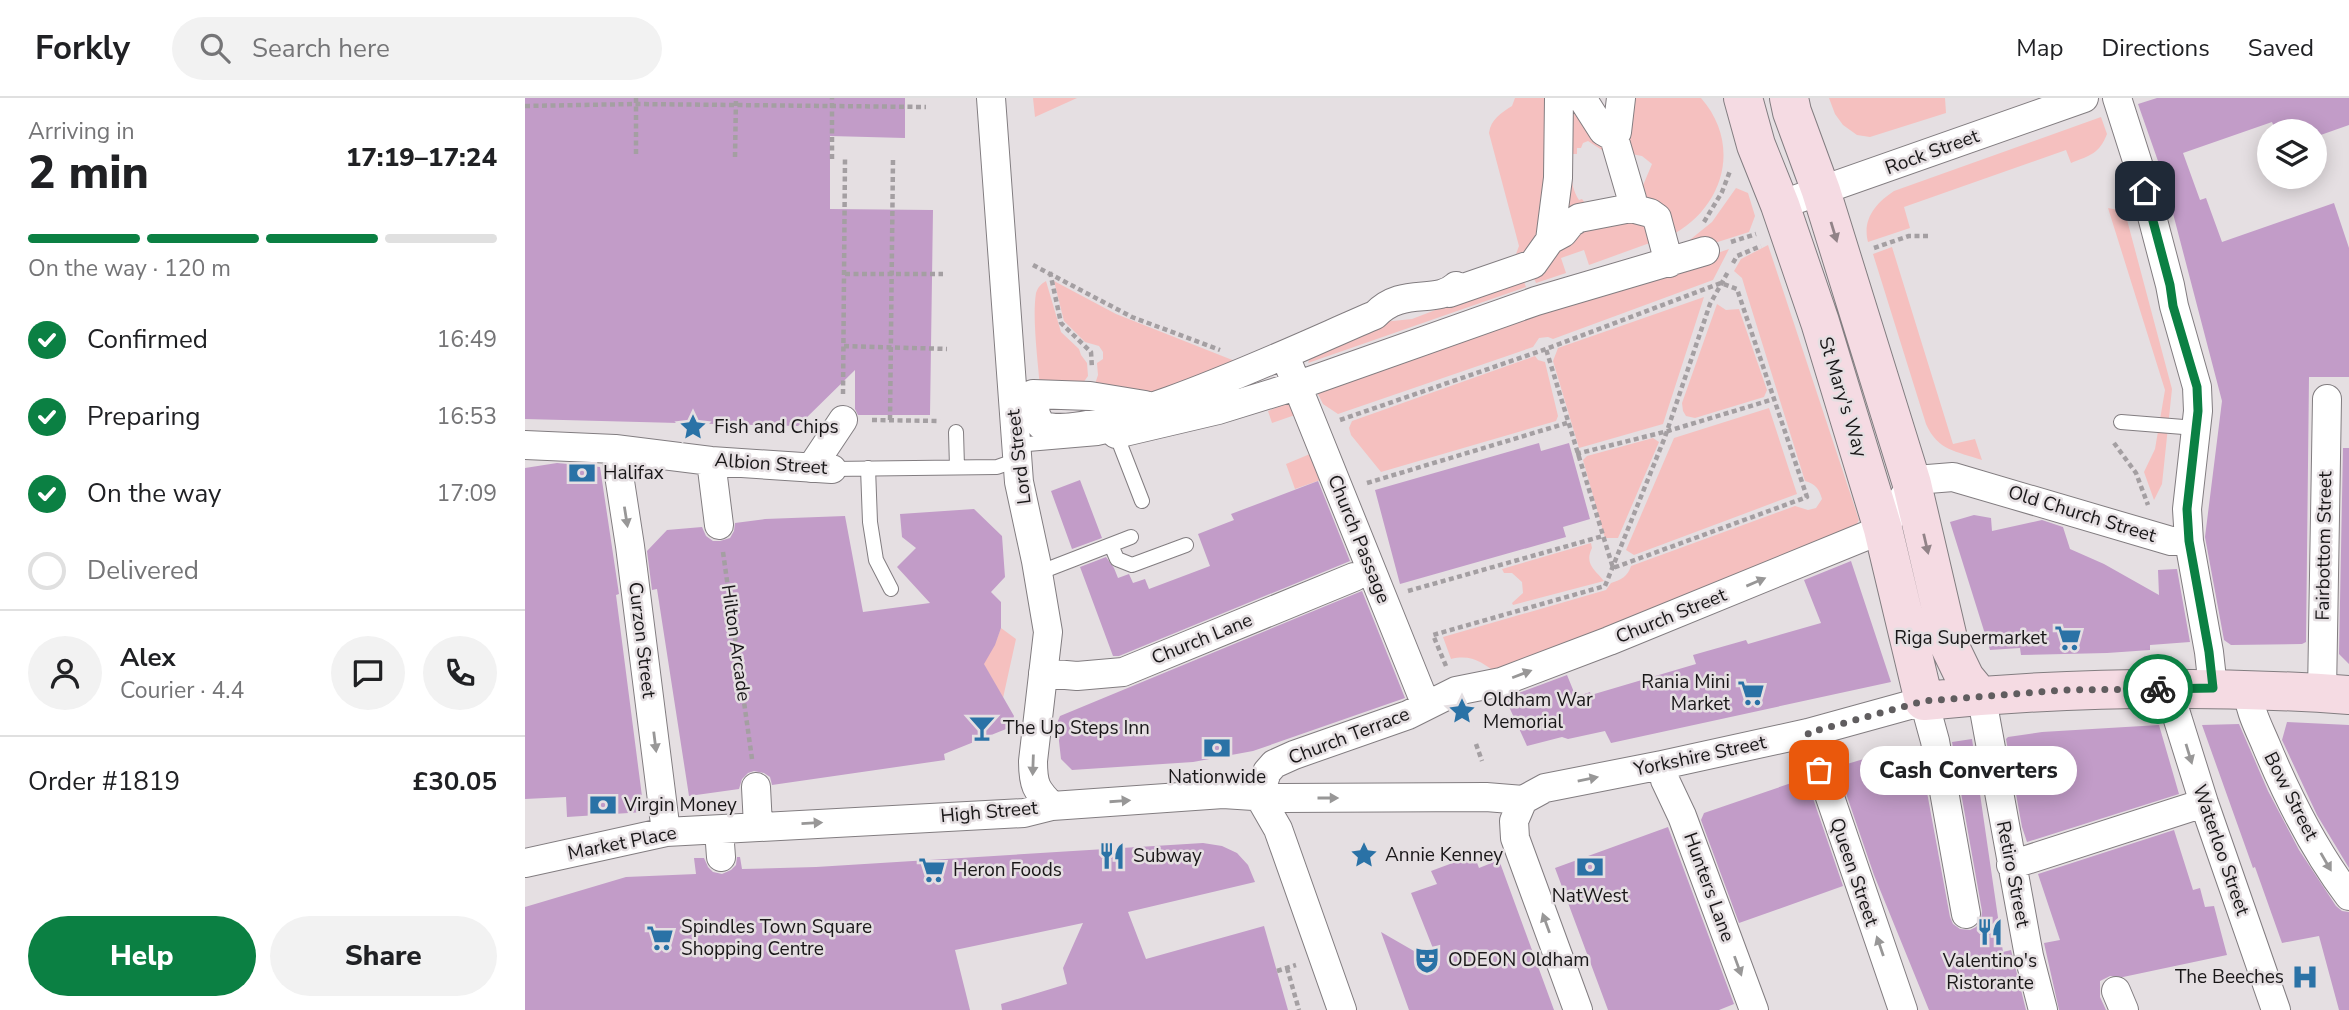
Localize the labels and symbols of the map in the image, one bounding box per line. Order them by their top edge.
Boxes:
street label: Rock Street [1881,123,1983,181]
pin [2115,161,2175,221]
one-way arrow [1829,222,1839,243]
street label: St Mary's Way [1812,334,1874,461]
street label: Lord Street [1000,408,1038,506]
place icon: Fish and Chips [678,412,708,442]
place label: Fish and Chips [714,414,839,440]
street label: Albion Street [714,447,829,481]
bank icon: Halifax [567,458,597,488]
place label: Halifax [603,460,664,486]
street label: Church Passage [1321,471,1397,607]
street label: Fairbottom Street [2310,471,2338,621]
street label: Old Church Street [2005,479,2159,549]
one-way arrow [621,506,632,528]
one-way arrow [1920,533,1931,555]
one-way arrow [1746,576,1767,587]
street label: Curzon Street [622,580,662,700]
street label: Church Street [1612,582,1731,650]
street label: Hilton Arcade [715,583,757,703]
street label: Church Lane [1148,607,1256,671]
supermarket icon: Riga Supermarket [2053,623,2083,653]
place label: Riga Supermarket [1894,625,2047,651]
courier [2123,654,2193,724]
one-way arrow [1511,669,1532,680]
place label: Rania Mini Market [1641,669,1730,717]
supermarket icon: Rania Mini Market [1736,678,1766,708]
place label: Oldham War Memorial [1483,687,1593,735]
place icon: Oldham War Memorial [1447,696,1477,726]
street label: Church Terrace [1285,701,1413,771]
bar icon: The Up Steps Inn [967,713,997,743]
place label: The Up Steps Inn [1003,715,1150,741]
street label: Yorkshire Street [1631,729,1769,783]
one-way arrow [650,731,661,753]
bank icon: Nationwide [1202,733,1232,763]
pin [1789,740,1849,800]
one-way arrow [2184,744,2194,765]
callout: Cash Converters [1861,746,2078,794]
street label: Bow Street [2258,747,2325,845]
one-way arrow [1028,754,1039,776]
place label: Nationwide [1168,764,1266,790]
one-way arrow [1577,774,1599,785]
street label: Waterloo Street [2186,781,2256,919]
bank icon: Virgin Money [588,790,618,820]
place label: Virgin Money [623,792,737,818]
one-way arrow [1317,792,1339,804]
street label: High Street [939,795,1039,829]
one-way arrow [1110,795,1132,806]
street label: Queen Street [1823,814,1885,930]
one-way arrow [801,818,823,829]
street label: Retiro Street [1990,819,2036,930]
street label: Market Place [565,820,679,866]
street label: Hunters Lane [1677,829,1741,945]
place icon: Annie Kenney [1349,840,1379,870]
restaurant icon: Subway [1097,841,1127,871]
place label: Annie Kenney [1385,842,1503,868]
place label: Subway [1133,843,1202,869]
bank icon: NatWest [1575,852,1605,882]
one-way arrow [2320,852,2332,871]
supermarket icon: Heron Foods [917,855,947,885]
place label: Heron Foods [953,857,1062,883]
place label: NatWest [1552,883,1629,909]
one-way arrow [1540,912,1551,933]
place label: Spindles Town Square Shopping Centre [681,914,872,962]
restaurant icon: Valentino's Ristorante [1975,917,2005,947]
supermarket icon: Spindles Town Square Shopping Centre [645,923,675,953]
one-way arrow [1874,935,1885,956]
theatre icon: ODEON Oldham [1412,945,1442,975]
place label: ODEON Oldham [1448,947,1590,973]
place label: Valentino's Ristorante [1942,948,2037,996]
one-way arrow [1733,956,1744,977]
hospital icon: The Beeches [2290,962,2320,992]
place label: The Beeches [2175,964,2284,990]

